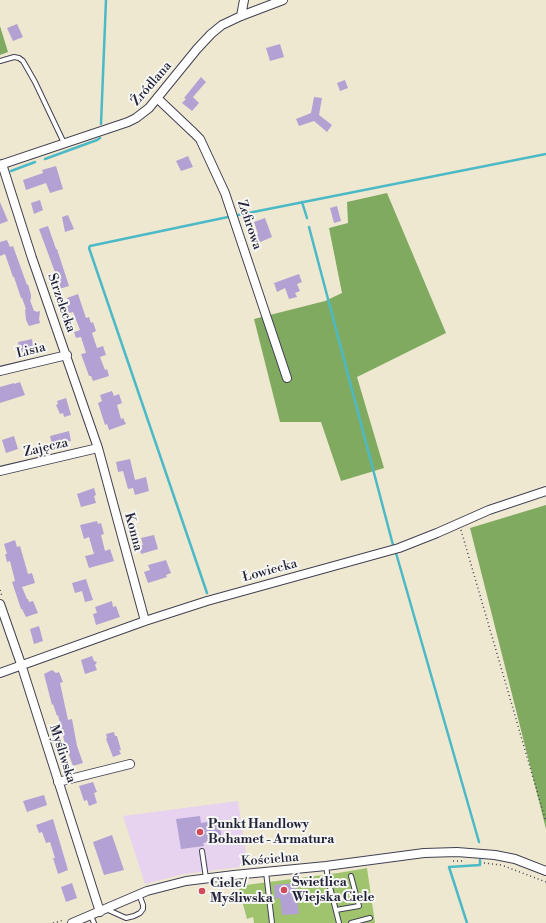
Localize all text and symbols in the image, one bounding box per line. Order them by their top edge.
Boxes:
street label: Źródlana [129,59,175,109]
street label: Zefirowa [233,198,265,252]
street label: Strzelecka [44,272,78,334]
street label: Lisia [15,340,47,362]
street label: Zajęcza [22,435,70,461]
street label: Konna [120,511,146,553]
street label: Łowiecka [241,556,299,586]
street label: Myśliwska [45,723,79,785]
place label: Punkt Handlowy Bohamet - Armatura [208,817,334,848]
marker: Punkt Handlowy Bohamet - Armatura [195,827,205,837]
street label: Kościelna [240,850,300,870]
place label: Świetlica Wiejska Ciele [292,875,374,906]
place label: Ciele / Myśliwska [210,876,273,907]
marker: Świetlica Wiejska Ciele [279,885,289,895]
marker: Ciele / Myśliwska [197,886,207,896]

